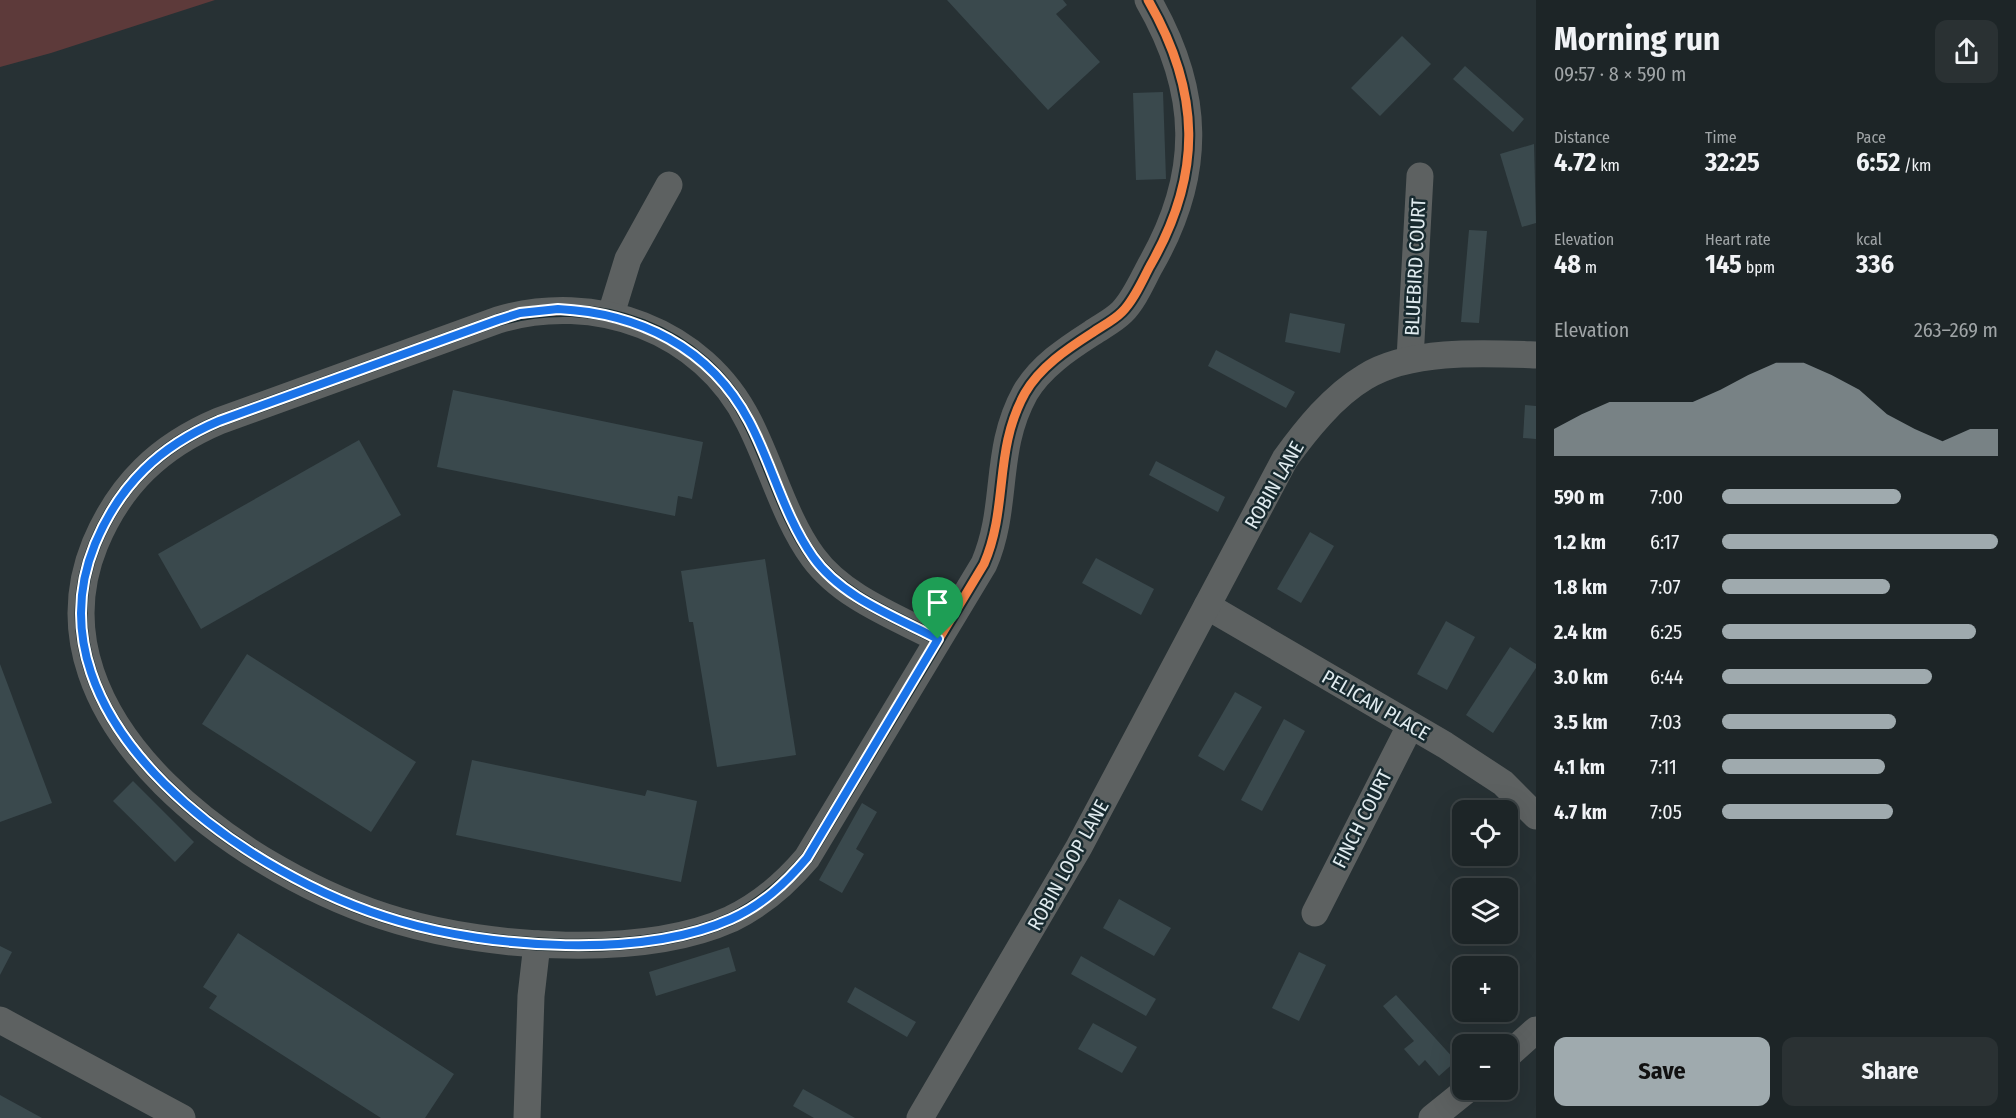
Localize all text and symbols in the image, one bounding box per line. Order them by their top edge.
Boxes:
text: Morning run [1554,19,1720,59]
button: share [1935,20,1998,83]
text: 09:57 · 8 × 590 m [1554,62,1686,86]
text: Distance [1554,128,1610,147]
text: Time [1705,128,1737,147]
text: Pace [1856,128,1886,147]
text: 4.72 [1554,147,1596,178]
text: 32:25 [1705,147,1760,178]
text: 6:52 [1856,147,1900,178]
text: km [1596,156,1620,175]
text: /km [1900,156,1931,175]
street label: BLUEBIRD COURT [1399,197,1431,336]
text: Elevation [1554,230,1614,249]
text: Heart rate [1705,230,1771,249]
text: kcal [1856,230,1882,249]
text: 48 [1554,249,1581,280]
text: 145 [1705,249,1742,280]
text: 336 [1856,249,1894,280]
text: m [1581,258,1597,277]
text: bpm [1742,258,1775,277]
text: Elevation [1554,318,1629,342]
text: 263–269 m [1914,318,1998,342]
street label: ROBIN LANE [1239,437,1309,533]
text: 590 m [1554,485,1604,509]
text: 7:00 [1650,485,1683,509]
text: 1.2 km [1554,530,1606,554]
text: 6:17 [1650,530,1679,554]
text: 1.8 km [1554,575,1607,599]
text: 7:07 [1650,575,1681,599]
pin [912,577,963,639]
icon: arrive [921,586,954,619]
text: 2.4 km [1554,620,1607,644]
text: 6:25 [1650,620,1682,644]
street label: PELICAN PLACE [1318,664,1434,746]
text: 3.0 km [1554,665,1608,689]
text: 6:44 [1650,665,1683,689]
text: 3.5 km [1554,710,1608,734]
text: 7:03 [1650,710,1682,734]
text: 4.1 km [1554,755,1605,779]
text: 7:11 [1650,755,1677,779]
street label: FINCH COURT [1327,765,1397,872]
street label: ROBIN LOOP LANE [1022,796,1114,934]
map controls [1452,800,1518,1100]
button: locate [1452,800,1518,866]
text: 4.7 km [1554,800,1607,824]
text: 7:05 [1650,800,1682,824]
button: layers [1452,878,1518,944]
button: + [1452,956,1518,1022]
button: − [1452,1034,1518,1100]
button: Save [1554,1037,1770,1106]
button: Share [1782,1037,1998,1106]

